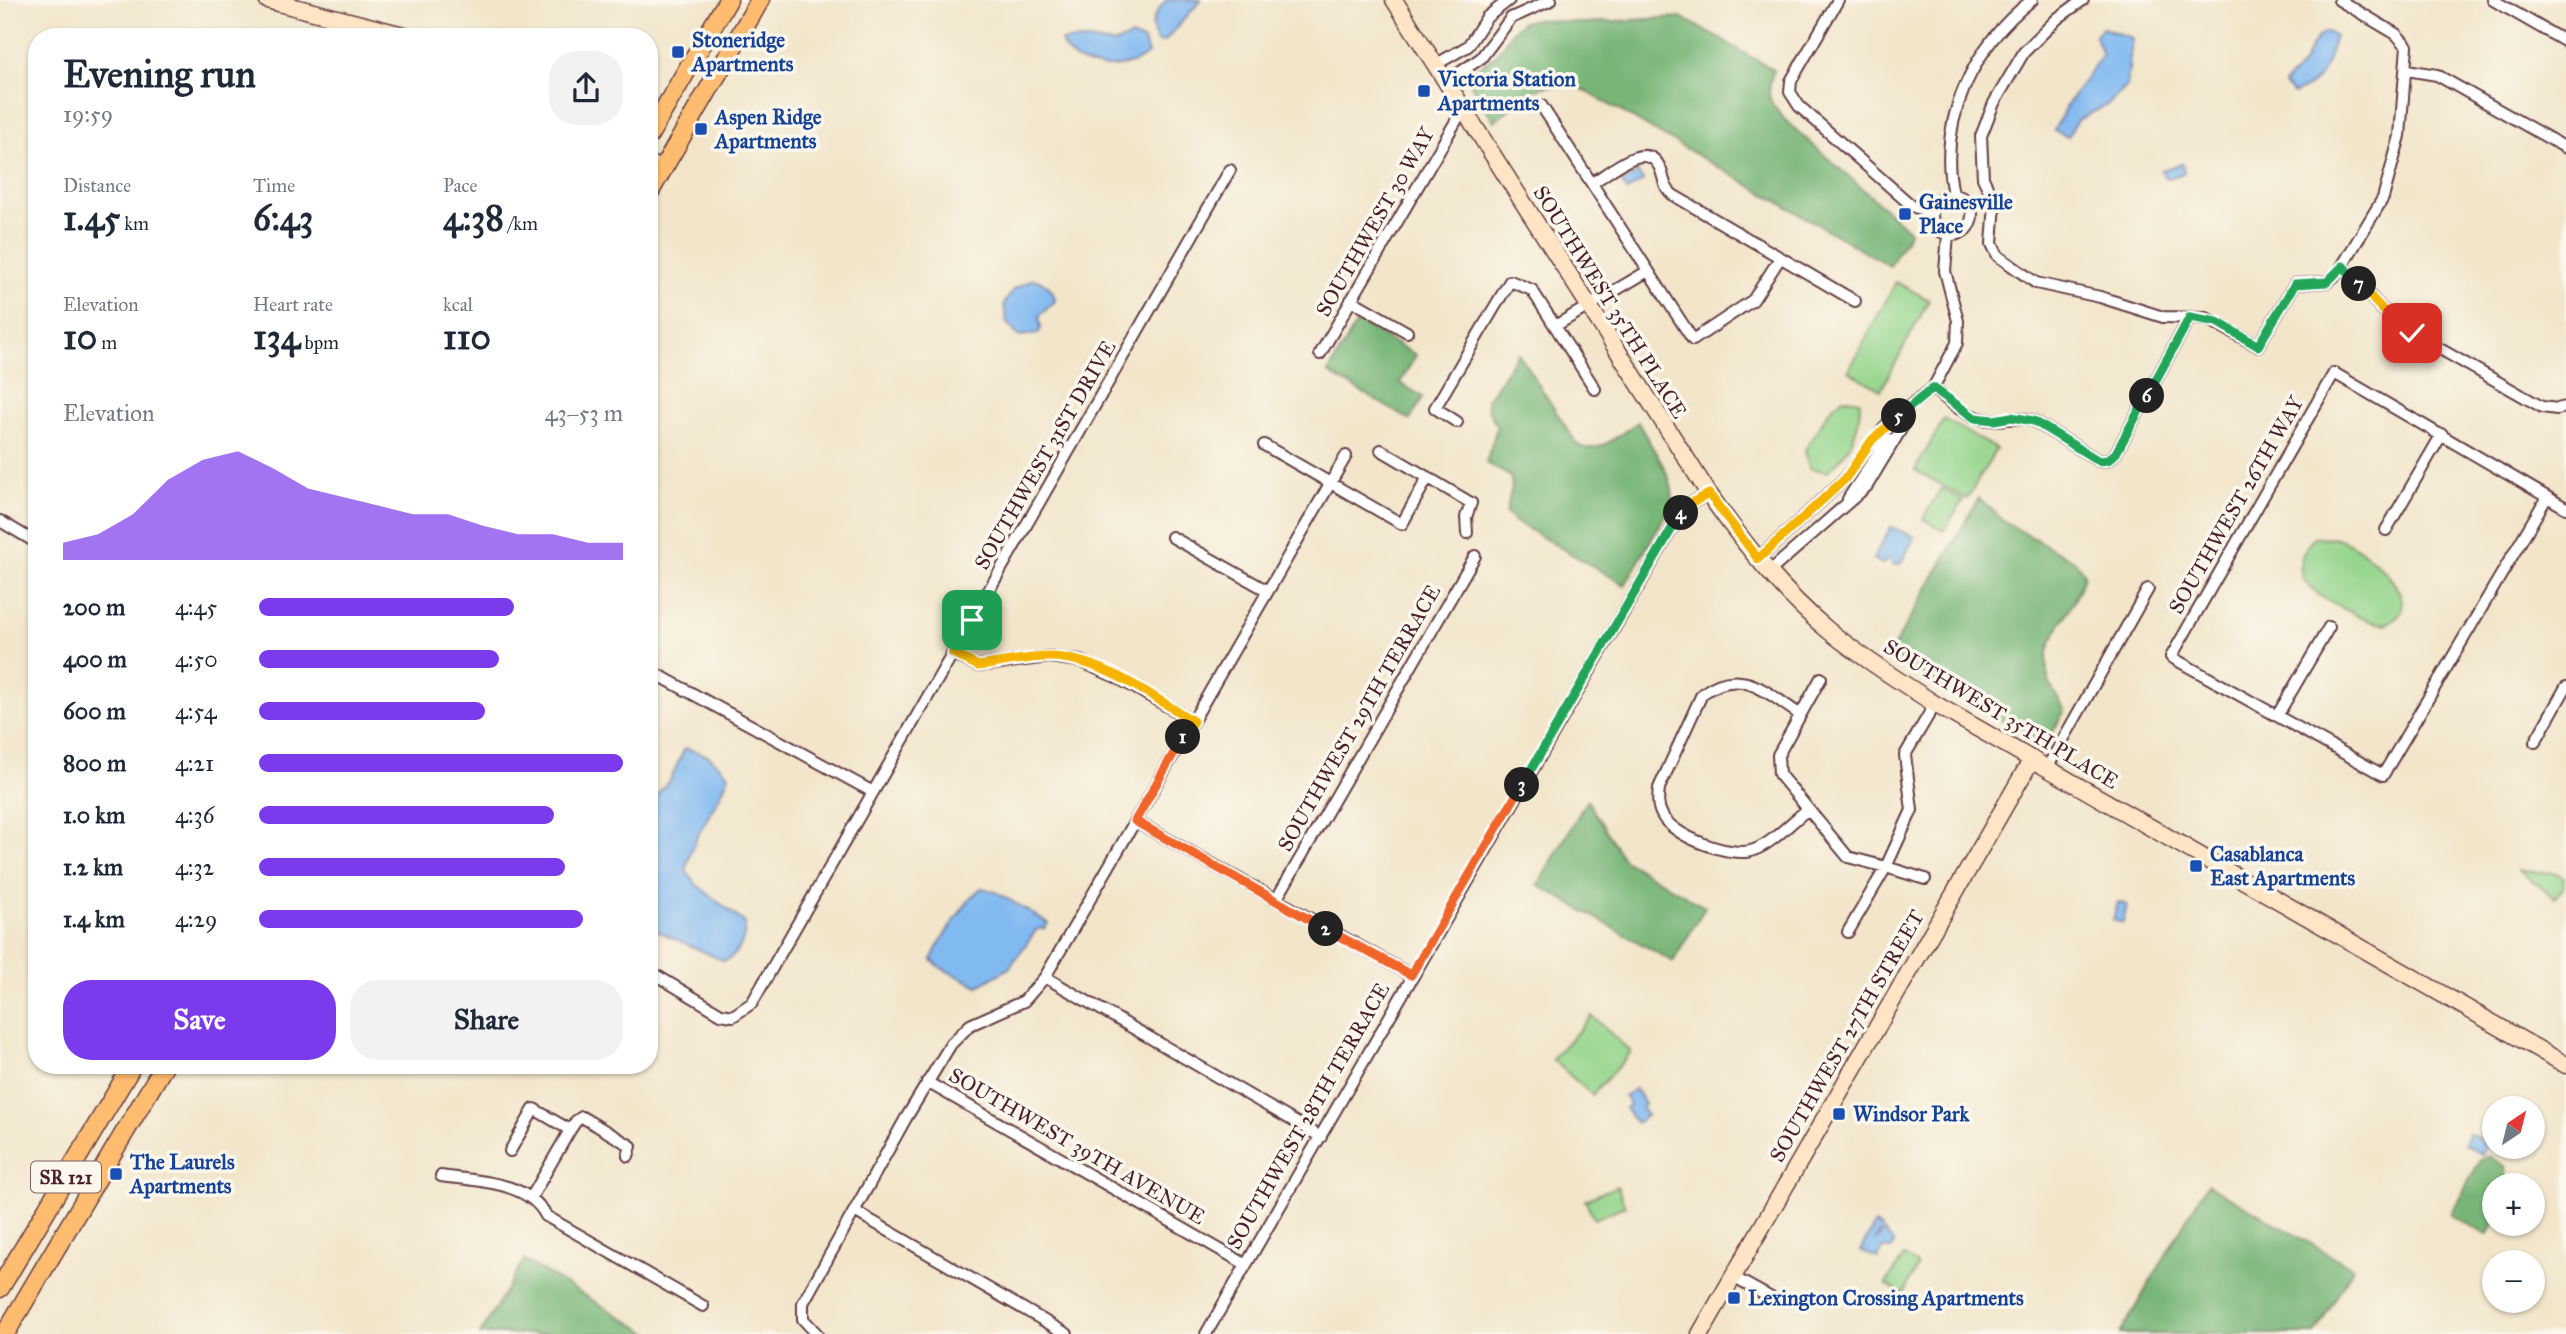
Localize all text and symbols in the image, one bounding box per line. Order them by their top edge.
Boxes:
place label: Stoneridge Apartments [690,27,794,77]
marker: Stoneridge Apartments [670,44,686,60]
text: Evening run [63,51,256,97]
button: share [549,51,623,125]
place label: Victoria Station Apartments [1436,66,1577,116]
marker: Victoria Station Apartments [1416,83,1432,99]
text: 19:59 [63,100,113,128]
place label: Aspen Ridge Apartments [713,104,822,154]
marker: Aspen Ridge Apartments [693,121,709,137]
street label: SOUTHWEST 30 WAY [1310,122,1440,321]
text: Distance [63,174,131,197]
text: Time [253,174,295,197]
text: Pace [443,174,477,197]
street label: SOUTHWEST 35TH PLACE [1528,181,1692,423]
place label: Gainesville Place [1919,189,2013,239]
text: 1.45 [63,197,120,240]
text: 6:43 [253,197,313,240]
text: 4:38 [443,197,504,240]
marker: Gainesville Place [1897,206,1913,222]
text: km [120,212,149,235]
text: /km [504,212,538,235]
pin: 7 [2342,266,2376,302]
text: 7 [2353,272,2364,295]
text: Elevation [63,293,138,316]
text: Heart rate [253,293,333,316]
text: kcal [443,293,473,316]
pin [2382,303,2442,363]
icon: check [2393,314,2431,352]
text: 10 [63,316,97,359]
text: 134 [253,316,300,359]
text: 110 [443,316,491,359]
text: m [97,331,117,354]
text: bpm [300,331,339,354]
street label: SOUTHWEST 31ST DRIVE [969,336,1121,574]
pin: 6 [2130,378,2164,414]
text: 6 [2142,384,2151,407]
street label: SOUTHWEST 26TH WAY [2163,391,2309,619]
pin: 5 [1882,398,1916,434]
text: Elevation [63,399,154,427]
text: 43–53 m [545,399,623,427]
text: 5 [1894,404,1903,427]
pin: 4 [1664,496,1698,530]
text: 4 [1675,501,1686,524]
street label: SOUTHWEST 29TH TERRACE [1272,580,1446,856]
pin [942,590,1002,650]
text: 200 m [63,593,125,621]
text: 4:45 [175,593,217,621]
icon: arrive [953,601,991,639]
street label: SOUTHWEST 35TH PLACE [1879,633,2123,795]
text: 400 m [63,645,127,673]
text: 4:50 [175,645,218,673]
text: 600 m [63,697,126,725]
text: 4:54 [175,697,217,725]
pin: 1 [1166,720,1200,754]
text: 1 [1179,725,1186,748]
text: 800 m [63,749,126,777]
text: 4:21 [175,749,214,777]
pin: 3 [1504,768,1540,802]
text: 3 [1518,773,1525,796]
text: 1.0 km [63,801,125,829]
text: 4:36 [175,801,215,829]
place label: Casablanca East Apartments [2210,841,2355,891]
text: 1.2 km [63,853,123,881]
text: 4:32 [175,853,214,881]
marker: Casablanca East Apartments [2188,858,2204,874]
text: 1.4 km [63,905,125,933]
text: 4:29 [175,905,217,933]
street label: SOUTHWEST 27TH STREET [1764,905,1930,1167]
pin: 2 [1308,912,1344,946]
text: 2 [1321,917,1330,940]
street label: SOUTHWEST 28TH TERRACE [1221,978,1395,1254]
button: Save [63,980,336,1060]
button: Share [350,980,623,1060]
street label: SOUTHWEST 39TH AVENUE [944,1062,1210,1230]
north arrow [2482,1096,2544,1158]
map controls [2482,1096,2545,1313]
place label: Windsor Park [1853,1101,1971,1127]
marker: Windsor Park [1831,1106,1847,1122]
place label: The Laurels Apartments [128,1149,235,1199]
road number: SR 121 [31,1162,101,1192]
marker: The Laurels Apartments [108,1166,124,1182]
button: + [2482,1173,2545,1236]
button: − [2482,1250,2545,1313]
place label: Lexington Crossing Apartments [1748,1285,2024,1311]
marker: Lexington Crossing Apartments [1726,1290,1742,1306]

